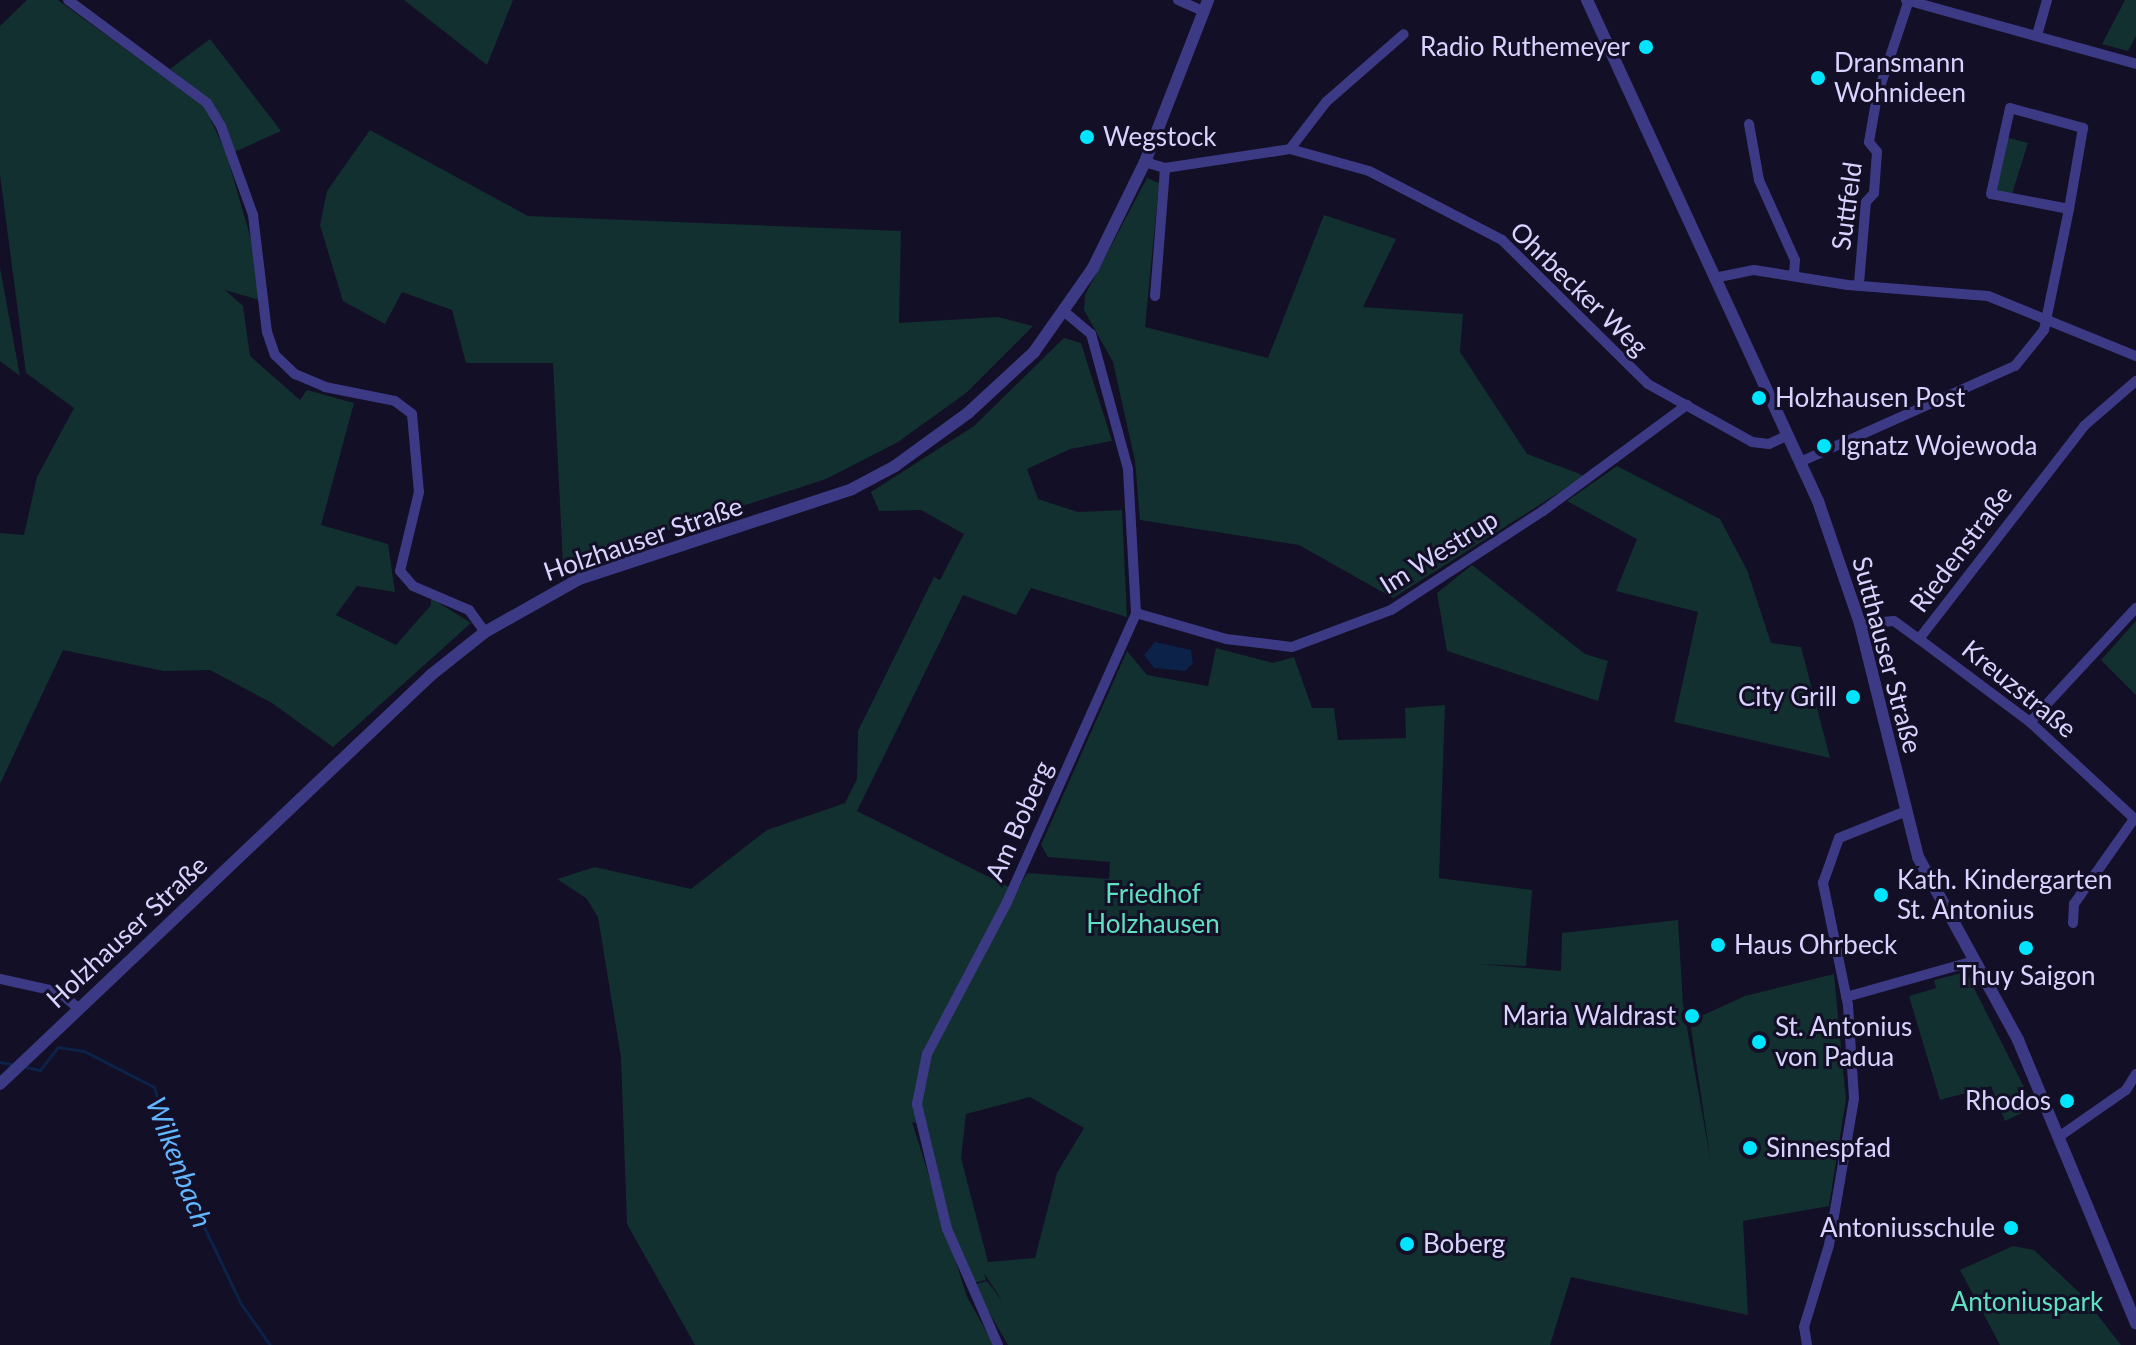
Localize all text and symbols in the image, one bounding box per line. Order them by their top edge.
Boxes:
place label: Radio Ruthemeyer [1420,31,1630,63]
marker: Radio Ruthemeyer [1637,38,1655,56]
place label: Dransmann Wohnideen [1834,47,1966,108]
marker: Dransmann Wohnideen [1809,69,1827,87]
place label: Wegstock [1103,121,1217,153]
marker: Wegstock [1078,128,1096,146]
street label: Suttfeld [1825,160,1869,252]
street label: Ohrbecker Weg [1503,215,1655,363]
place label: Holzhausen Post [1775,382,1965,414]
marker: Holzhausen Post [1750,389,1768,407]
place label: Ignatz Wojewoda [1840,430,2038,462]
marker: Ignatz Wojewoda [1815,437,1833,455]
street label: Riedenstraße [1903,480,2019,618]
street label: Holzhauser Straße [539,490,747,588]
street label: Im Westrup [1374,503,1504,601]
street label: Sutthauser Straße [1846,553,1928,757]
street label: Kreuzstraße [1956,634,2082,744]
place label: City Grill [1737,681,1837,713]
marker: City Grill [1844,688,1862,706]
street label: Am Boberg [979,756,1059,886]
street label: Holzhauser Straße [40,849,214,1015]
place label: Kath. Kindergarten St. Antonius [1897,864,2112,926]
park label: Friedhof Holzhausen [1086,878,1220,940]
marker: Kath. Kindergarten St. Antonius [1872,886,1890,904]
place label: Haus Ohrbeck [1734,929,1897,961]
marker: Haus Ohrbeck [1709,936,1727,954]
marker: Thuy Saigon [2017,939,2035,957]
place label: Thuy Saigon [1956,960,2096,992]
place label: Maria Waldrast [1502,1000,1676,1032]
marker: Maria Waldrast [1683,1007,1701,1025]
place label: St. Antonius von Padua [1775,1011,1913,1072]
marker: St. Antonius von Padua [1750,1033,1768,1051]
place label: Rhodos [1965,1085,2051,1117]
water label: Wilkenbach [140,1092,220,1232]
marker: Rhodos [2058,1092,2076,1110]
place label: Sinnespfad [1766,1132,1891,1164]
marker: Sinnespfad [1741,1139,1759,1157]
place label: Antoniusschule [1820,1212,1995,1244]
marker: Antoniusschule [2002,1219,2020,1237]
place label: Boberg [1423,1228,1505,1260]
marker: Boberg [1398,1235,1416,1253]
park label: Antoniuspark [1951,1286,2103,1318]

